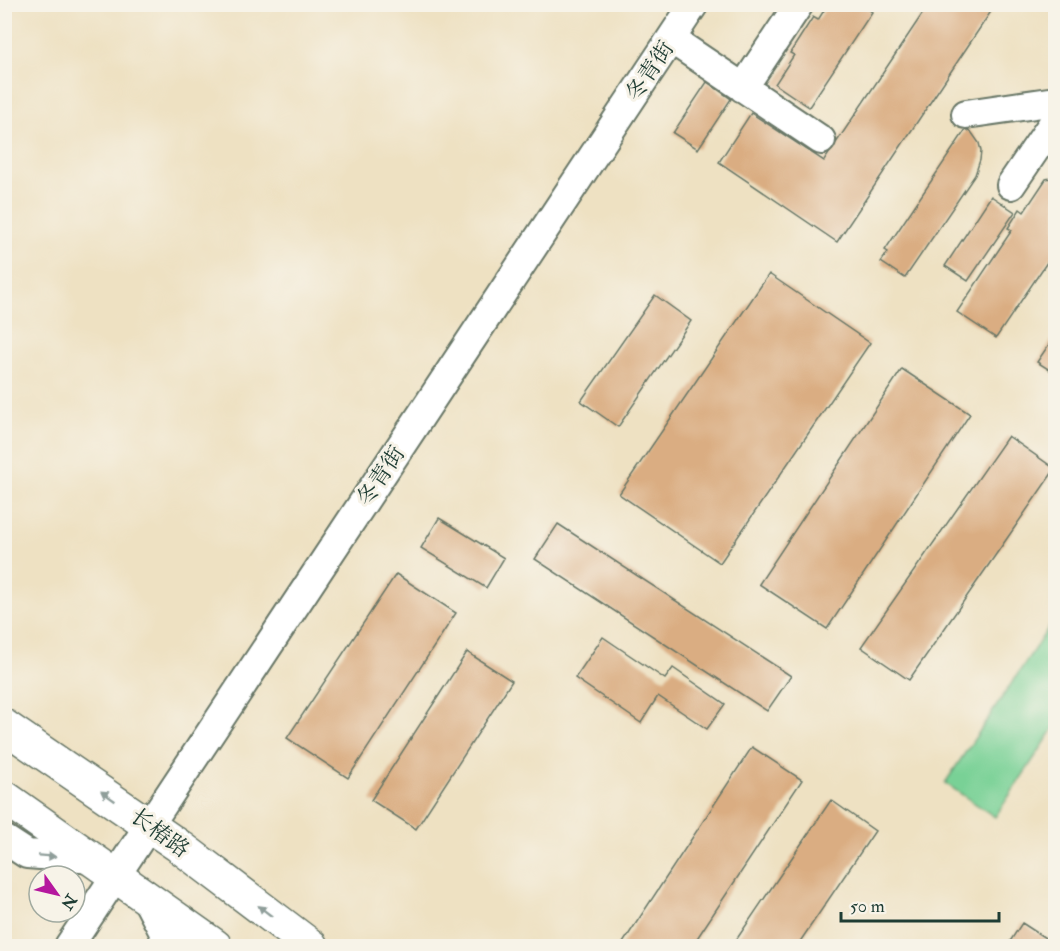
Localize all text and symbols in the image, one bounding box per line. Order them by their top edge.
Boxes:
street label: 冬青街 [620,36,680,106]
street label: 冬青街 [351,441,411,511]
one-way arrow [100,790,116,802]
street label: 长椿路 [125,802,195,864]
one-way arrow [38,851,57,860]
north arrow [27,864,87,924]
scale bar [841,885,998,923]
text: N [56,889,81,914]
text: 50 m [850,895,885,918]
one-way arrow [258,905,273,917]

